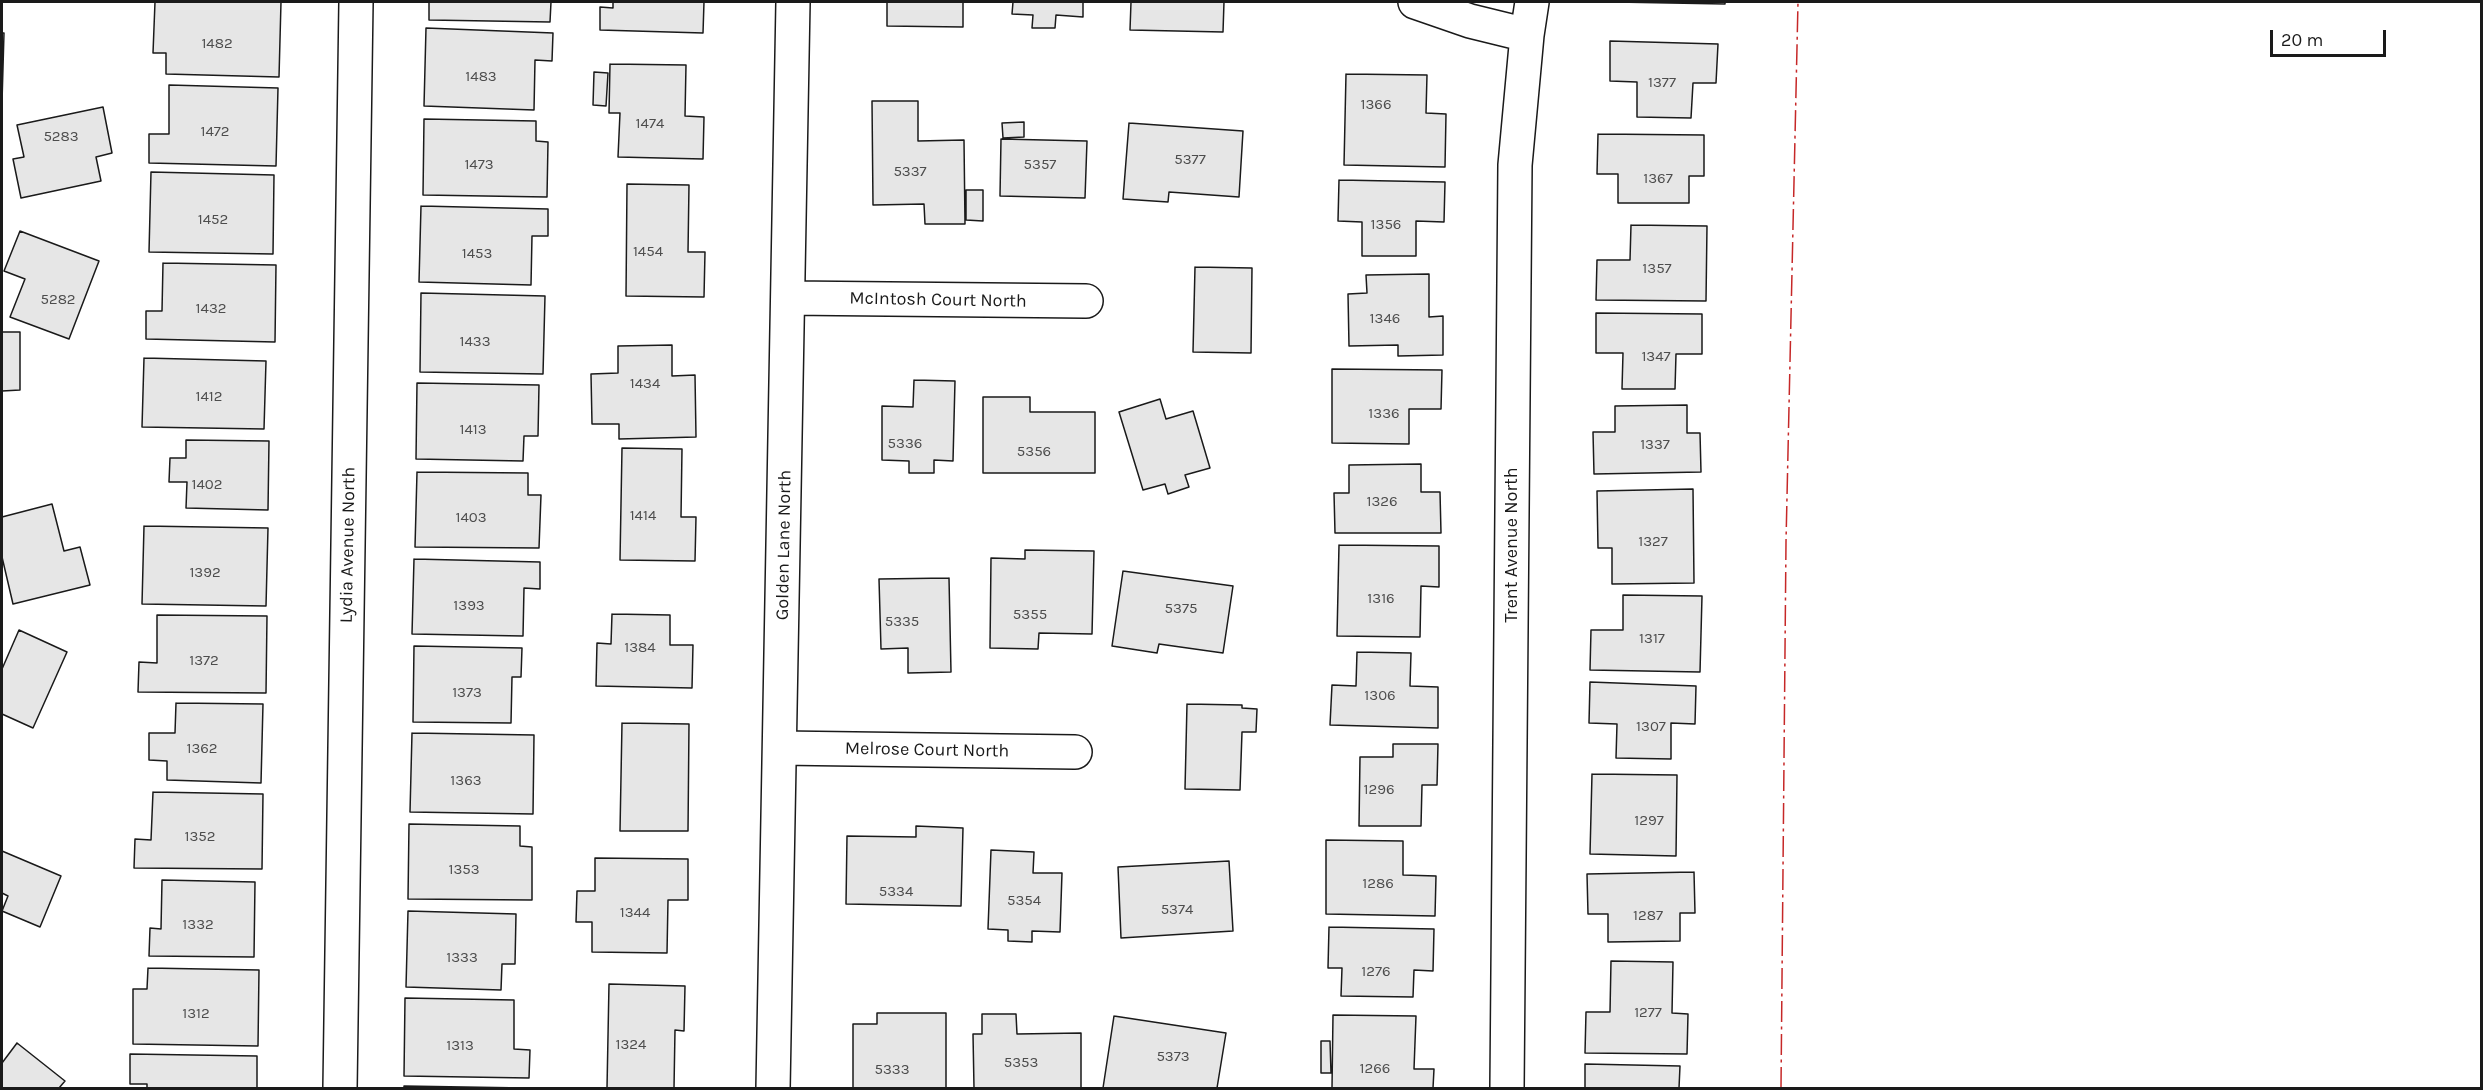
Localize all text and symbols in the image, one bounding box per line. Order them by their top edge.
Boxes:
scale bar [2273,18,2388,56]
text: 20 m [2281,29,2323,51]
house number: 1482 [201,35,233,53]
house number: 1483 [465,68,497,86]
house number: 1377 [1648,74,1676,92]
house number: 1366 [1361,96,1391,114]
house number: 1474 [636,115,664,133]
house number: 1472 [200,123,230,141]
house number: 5283 [43,128,79,146]
house number: 5377 [1174,151,1206,169]
house number: 1473 [464,156,494,174]
house number: 5357 [1024,156,1056,174]
house number: 5337 [893,163,927,181]
house number: 1367 [1643,170,1673,188]
house number: 1452 [198,211,228,229]
house number: 1356 [1371,216,1401,234]
house number: 1454 [633,243,663,261]
house number: 1453 [462,245,492,263]
house number: 1357 [1642,260,1672,278]
street label: McIntosh Court North [849,288,1027,312]
house number: 5282 [40,291,76,309]
house number: 1432 [196,300,226,318]
house number: 1346 [1370,310,1400,328]
house number: 1433 [459,333,491,351]
house number: 1347 [1641,348,1671,366]
house number: 1434 [630,375,660,393]
house number: 1412 [196,388,222,406]
house number: 1336 [1368,405,1400,423]
house number: 1413 [459,421,487,439]
house number: 5336 [888,435,922,453]
house number: 1337 [1640,436,1670,454]
house number: 5356 [1017,443,1051,461]
street label: Lydia Avenue North [336,467,360,623]
street label: Trent Avenue North [1501,467,1523,623]
street label: Golden Lane North [772,470,796,620]
house number: 1402 [192,476,222,494]
house number: 1326 [1366,493,1398,511]
house number: 1414 [630,507,656,525]
house number: 1403 [455,509,487,527]
house number: 1327 [1638,533,1668,551]
house number: 1392 [189,564,221,582]
house number: 1316 [1367,590,1395,608]
house number: 1393 [453,597,485,615]
house number: 5375 [1165,600,1197,618]
house number: 5355 [1013,606,1047,624]
house number: 5335 [885,613,919,631]
house number: 1317 [1639,630,1665,648]
house number: 1384 [624,639,656,657]
house number: 1372 [189,652,219,670]
house number: 1373 [452,684,482,702]
house number: 1306 [1364,687,1396,705]
house number: 1307 [1636,718,1666,736]
street label: Melrose Court North [845,738,1009,762]
house number: 1362 [186,740,218,758]
house number: 1363 [450,772,482,790]
house number: 1296 [1364,781,1394,799]
house number: 1297 [1634,812,1664,830]
house number: 1352 [185,828,215,846]
house number: 1353 [448,861,480,879]
house number: 1286 [1362,875,1394,893]
house number: 5334 [879,883,913,901]
house number: 5354 [1007,892,1041,910]
house number: 5374 [1161,901,1193,919]
house number: 1344 [620,904,650,922]
house number: 1287 [1633,907,1663,925]
house number: 1332 [182,916,214,934]
house number: 1333 [446,949,478,967]
house number: 1276 [1361,963,1391,981]
house number: 1277 [1634,1004,1662,1022]
house number: 1312 [182,1005,210,1023]
house number: 1324 [616,1036,646,1054]
house number: 1313 [446,1037,474,1055]
house number: 5373 [1156,1048,1190,1066]
house number: 5353 [1004,1054,1038,1072]
house number: 1266 [1360,1060,1390,1078]
house number: 5333 [874,1061,910,1079]

